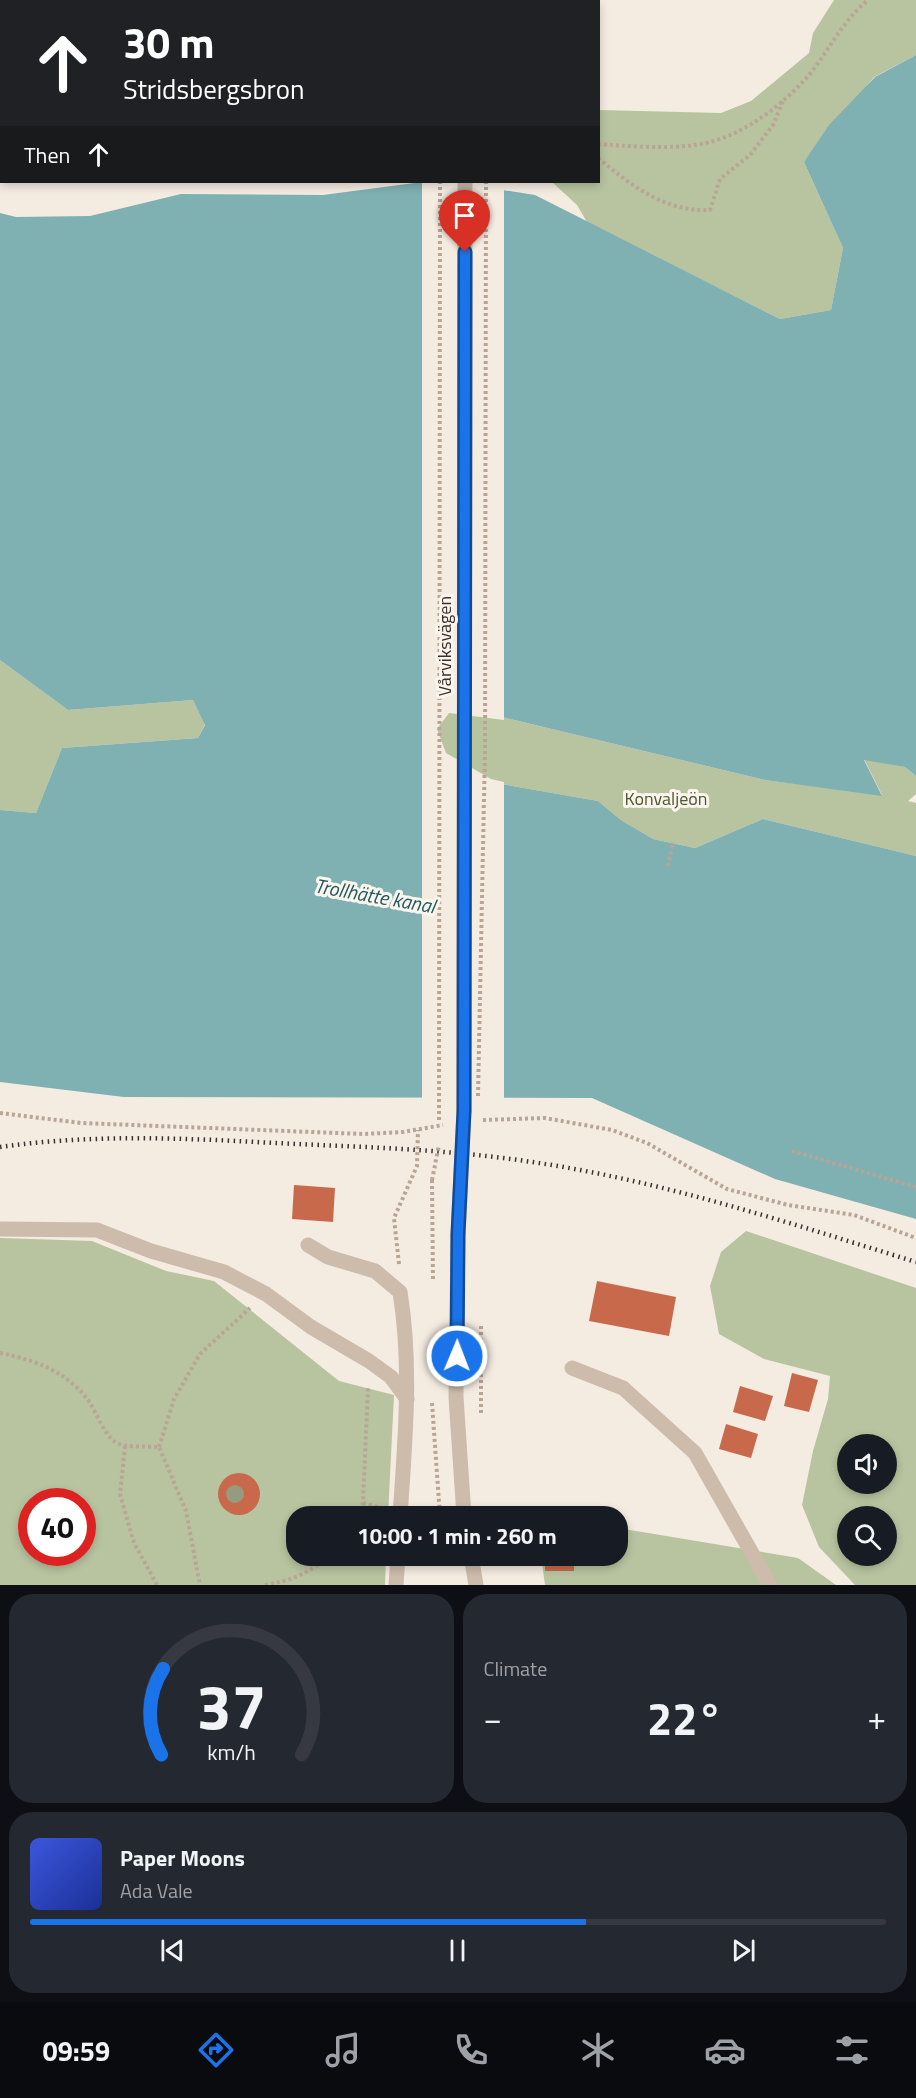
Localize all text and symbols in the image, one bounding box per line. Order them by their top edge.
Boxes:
text: 30 m [123,10,215,74]
icon: ahead [24,24,102,102]
text: Stridsbergsbron [123,68,304,109]
text: Then [24,138,70,172]
icon: ahead [82,138,115,171]
pin [439,190,490,252]
icon: arrive [448,199,481,232]
street label: Vårviksvägen [431,596,458,696]
park label: Konvaljeön [625,785,707,812]
water label: Trollhätte kanal [312,870,440,922]
position arrow [425,1324,489,1388]
map controls [837,1434,897,1566]
button: sound [837,1434,897,1494]
speed limit sign: 40 [18,1488,96,1566]
button: search [837,1506,897,1566]
text: 10:00 · 1 min · 260 m [357,1519,557,1553]
text: Climate [484,1653,547,1684]
text: 37 [196,1658,266,1753]
text: 22° [647,1684,723,1752]
text: − [484,1693,502,1743]
text: + [868,1693,886,1743]
text: km/h [207,1737,256,1769]
text: Paper Moons [120,1841,245,1875]
text: Ada Vale [120,1875,193,1906]
icon: previous [156,1934,189,1967]
icon: pause [441,1934,474,1967]
icon: next [727,1934,760,1967]
icon: directions [195,2029,237,2071]
icon: music [322,2029,364,2071]
icon: phone [450,2029,492,2071]
icon: climate [577,2029,619,2071]
icon: car [704,2029,746,2071]
icon: filters [831,2029,873,2071]
text: 09:59 [43,2030,110,2071]

